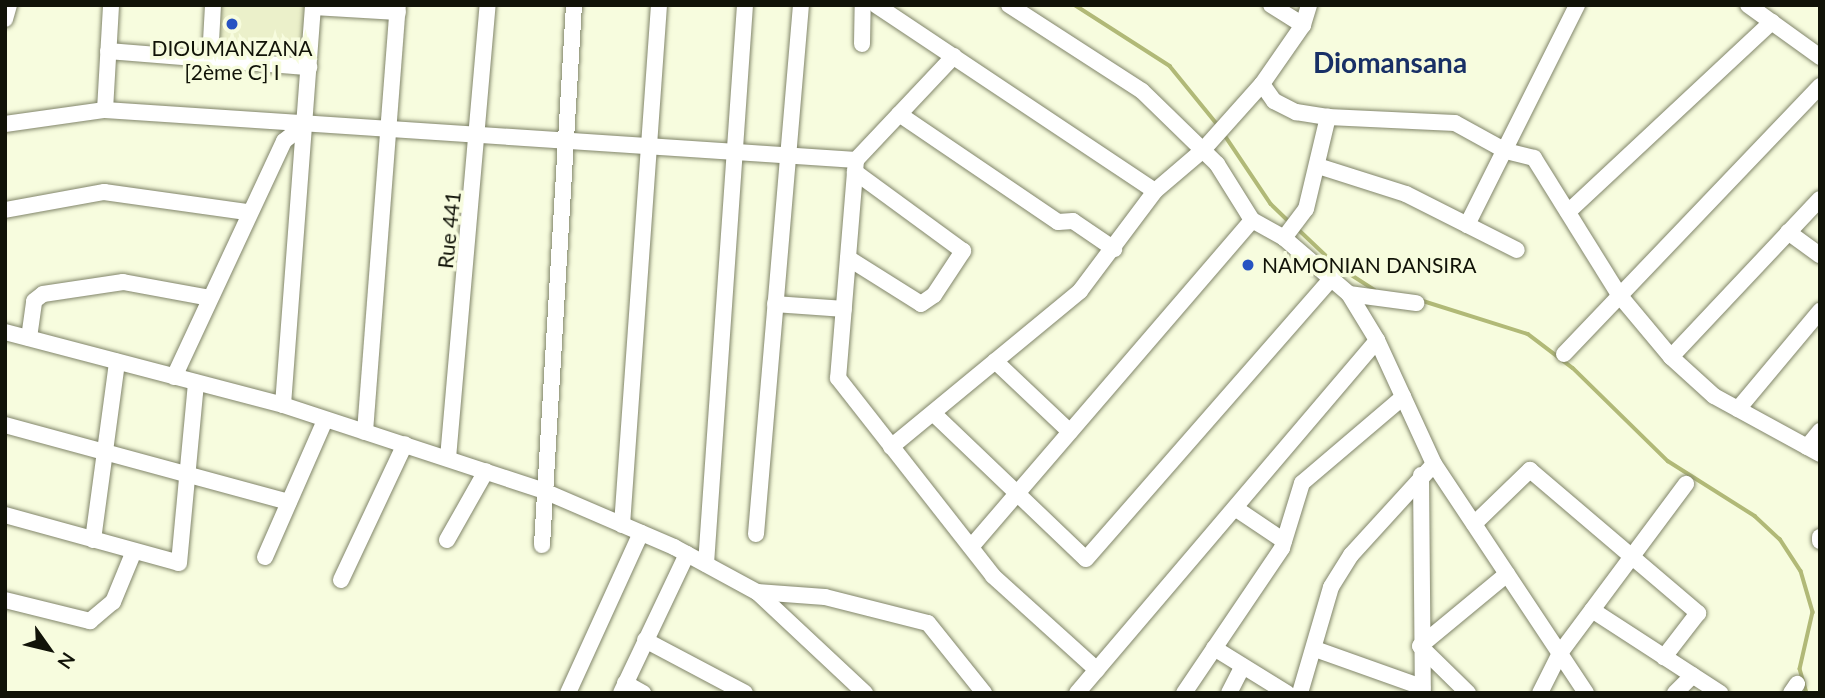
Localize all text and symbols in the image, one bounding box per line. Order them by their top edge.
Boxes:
marker: DIOUMANZANA [2ème C] I [224,16,240,32]
place label: DIOUMANZANA [2ème C] I [152,35,312,85]
district label: Diomansana [1313,45,1467,79]
street label: Rue 441 [432,190,466,270]
place label: NAMONIAN DANSIRA [1262,252,1477,278]
marker: NAMONIAN DANSIRA [1240,257,1256,273]
north arrow [14,614,84,684]
text: N [53,649,80,674]

